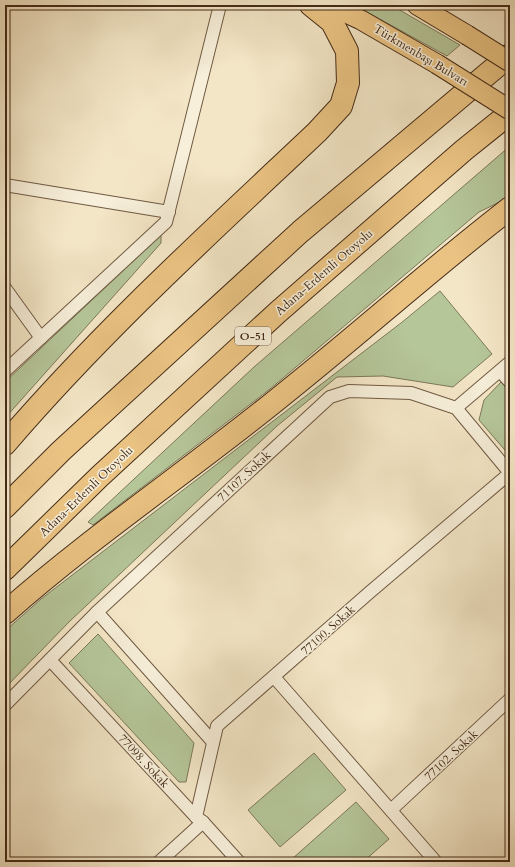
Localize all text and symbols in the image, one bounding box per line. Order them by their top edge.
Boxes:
street label: Türkmenbaşı Bulvarı [371,20,472,90]
street label: Adana-Erdemli Otoyolu [272,225,376,319]
road number: O-51 [235,327,271,345]
street label: Adana-Erdemli Otoyolu [36,442,136,540]
street label: 71107. Sokak [214,447,275,505]
street label: 77100. Sokak [298,601,359,659]
street label: 77102. Sokak [421,726,482,784]
street label: 77098. Sokak [115,731,173,792]

